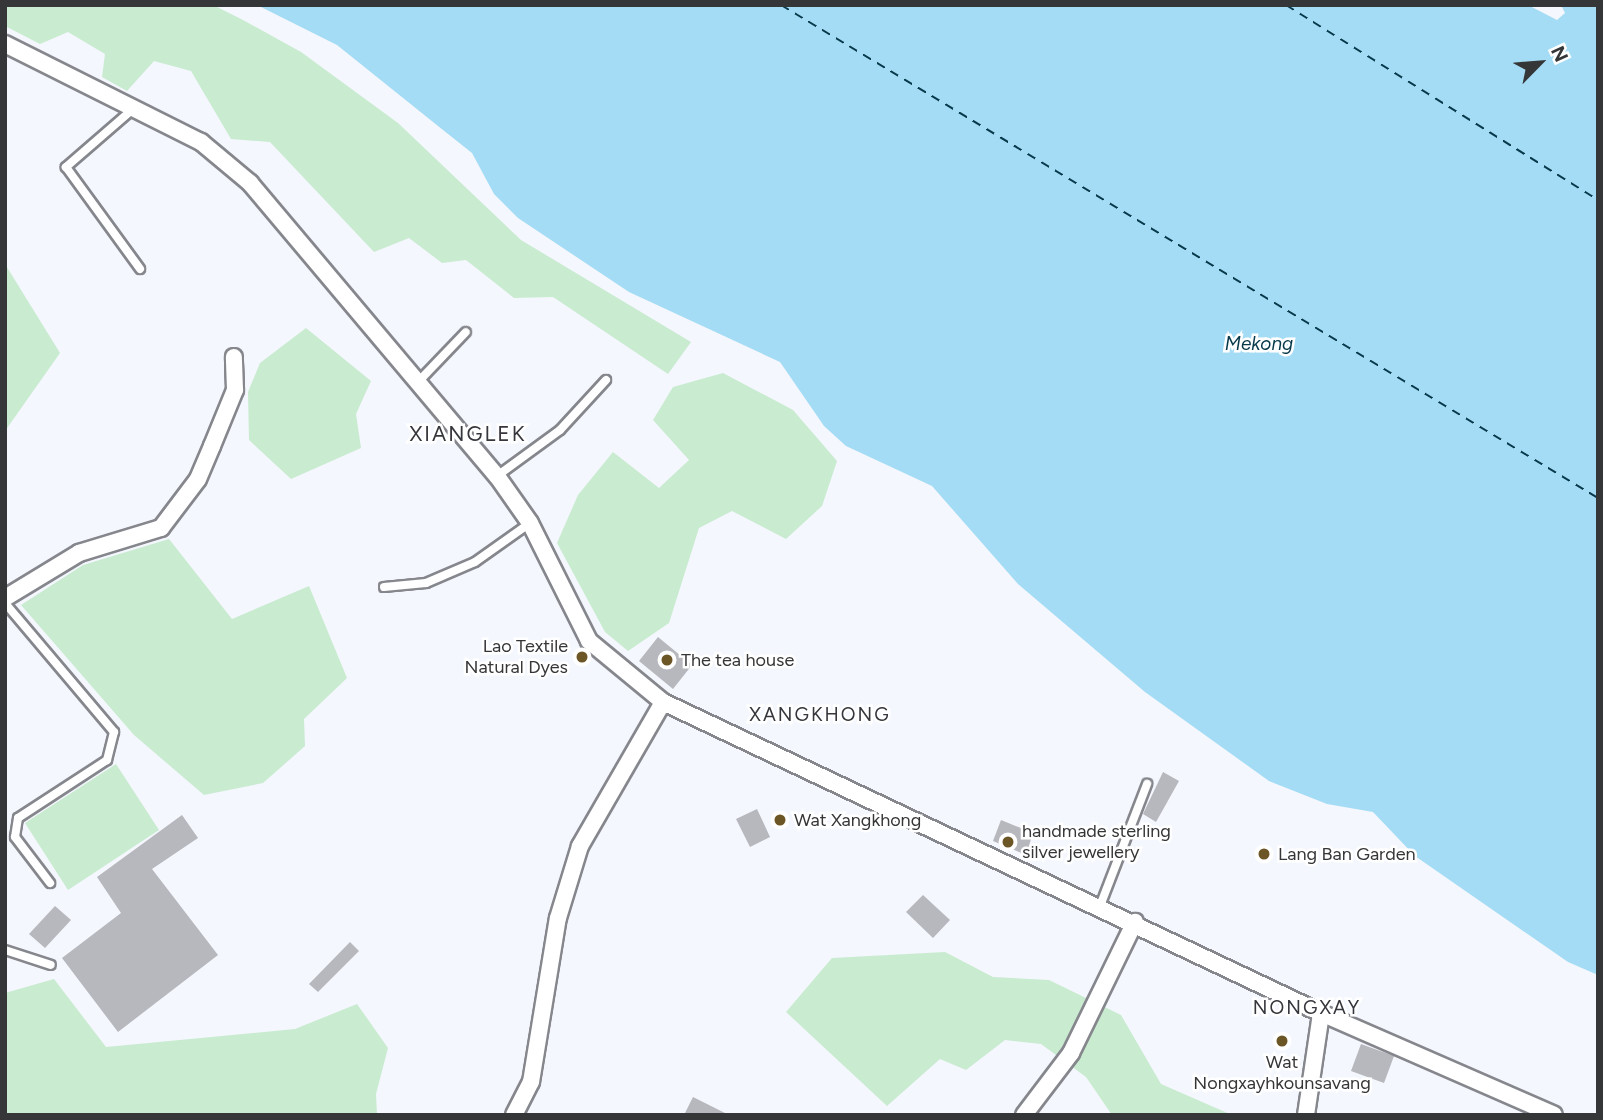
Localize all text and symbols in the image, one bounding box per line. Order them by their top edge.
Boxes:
north arrow [1505,28,1575,98]
text: N [1546,42,1573,65]
water label: Mekong [1225,333,1293,355]
district label: XIANGLEK [410,421,526,447]
place label: Lao Textile Natural Dyes [465,636,568,678]
marker: Lao Textile Natural Dyes [574,649,590,665]
place label: The tea house [681,649,794,671]
marker: The tea house [659,652,675,668]
district label: XANGKHONG [750,704,890,726]
place label: Wat Xangkhong [794,809,921,831]
marker: Wat Xangkhong [772,812,788,828]
place label: handmade sterling silver jewellery [1022,821,1171,864]
marker: handmade sterling silver jewellery [1000,834,1016,850]
place label: Lang Ban Garden [1278,843,1416,865]
marker: Lang Ban Garden [1256,846,1272,862]
district label: NONGXAY [1254,997,1360,1019]
marker: Wat Nongxayhkounsavang [1274,1033,1290,1049]
place label: Wat Nongxayhkounsavang [1193,1052,1371,1094]

